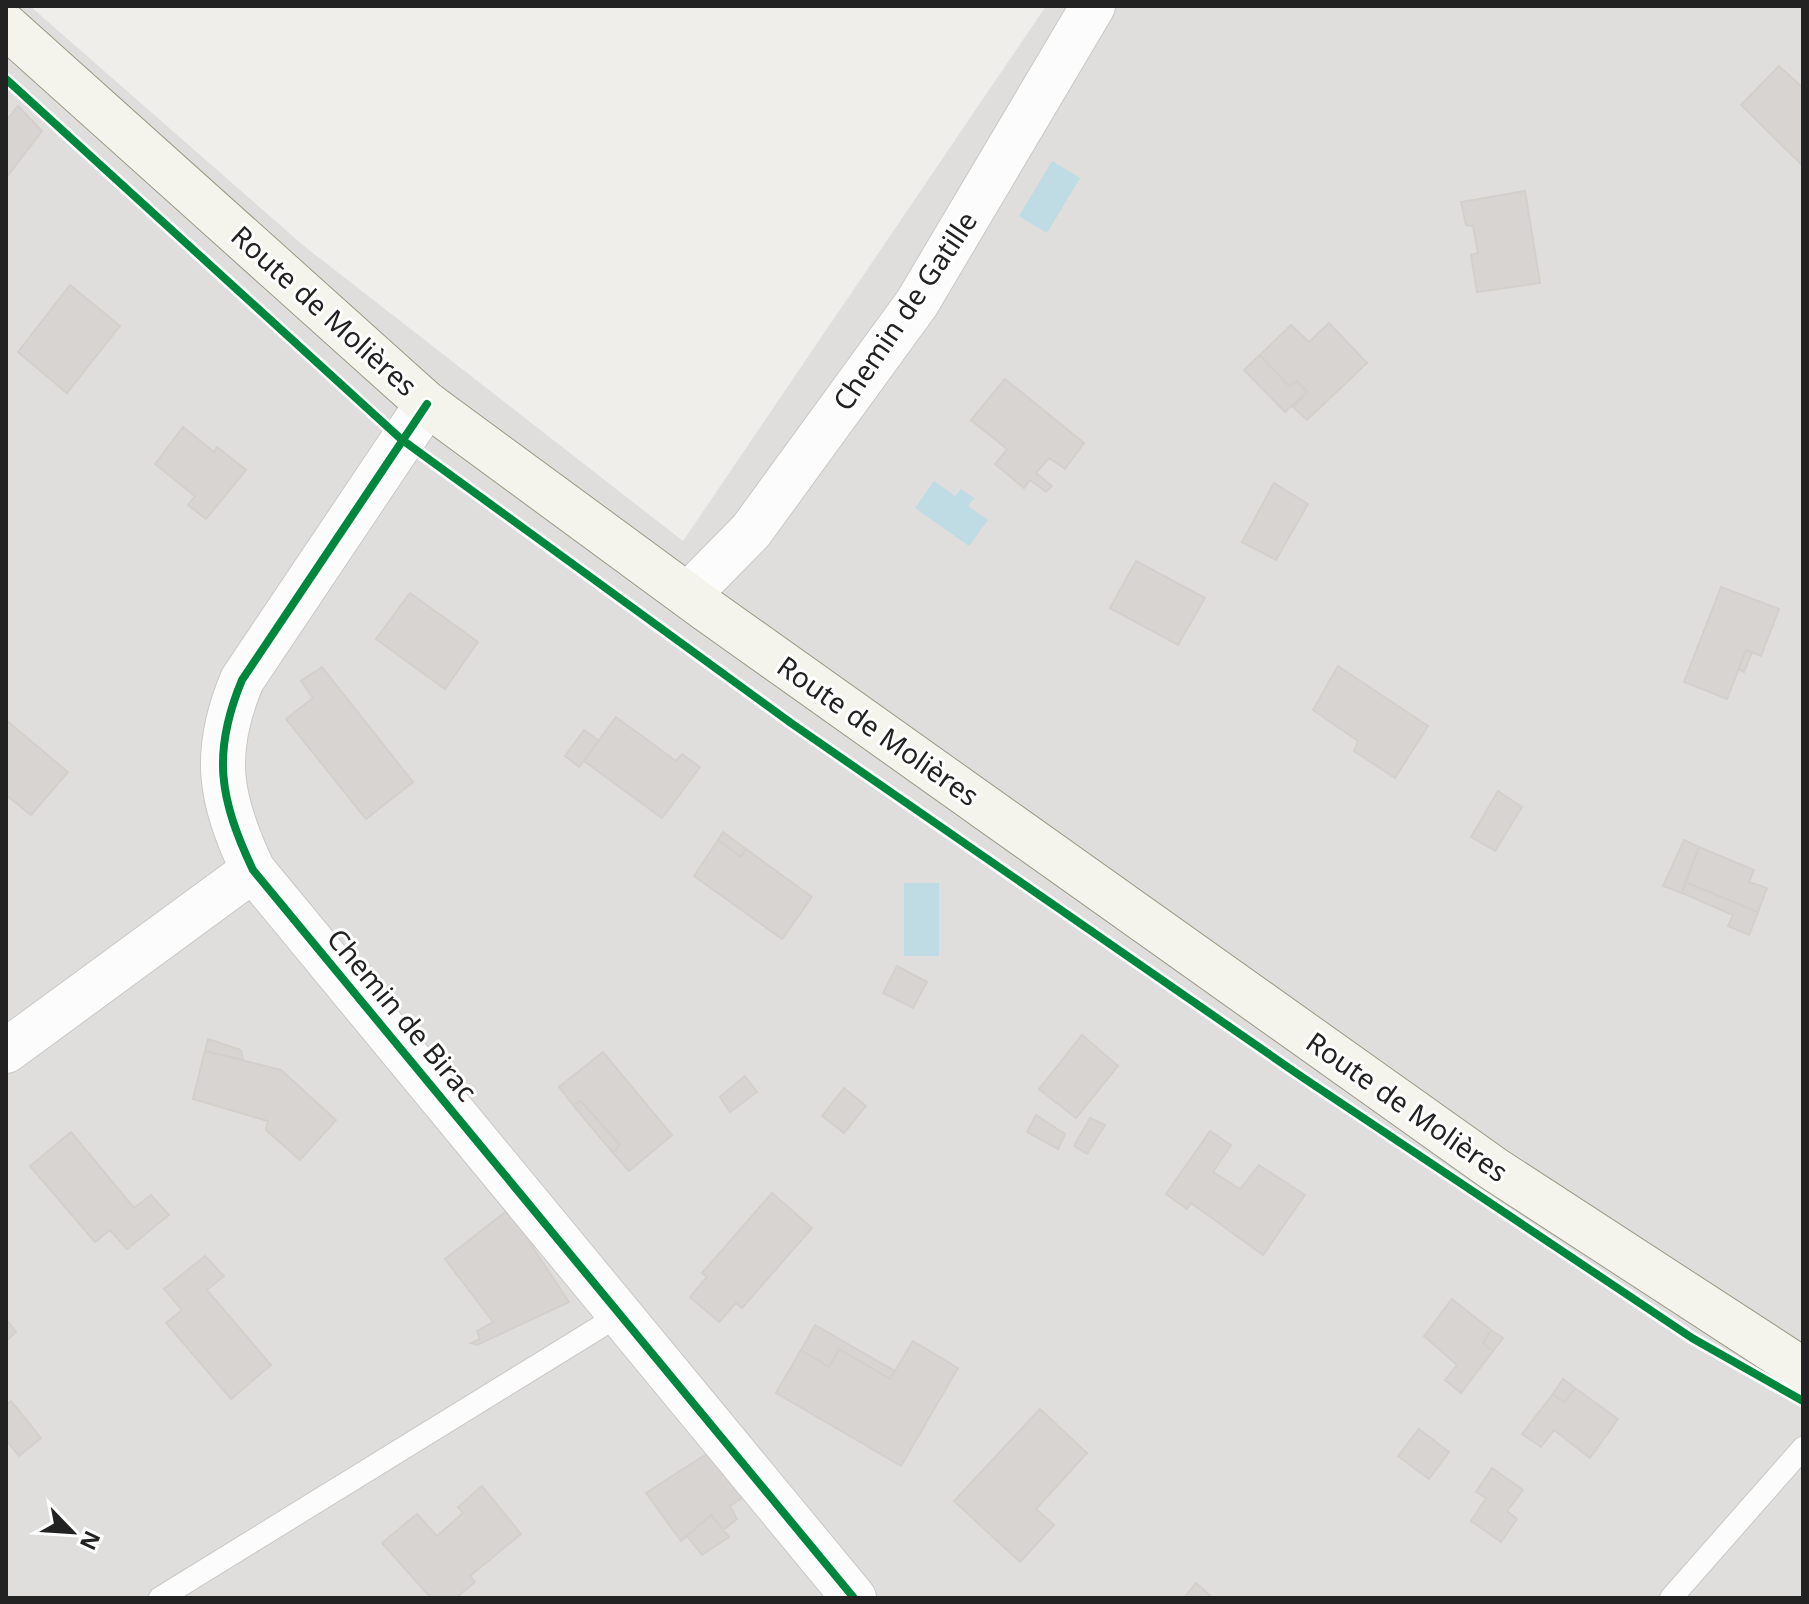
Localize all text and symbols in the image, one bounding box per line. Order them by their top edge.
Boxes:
street label: Chemin de Gatille [823,203,985,418]
street label: Route de Molières [224,217,426,404]
street label: Route de Molières [770,646,987,814]
street label: Chemin de Birac [319,920,486,1109]
street label: Route de Molières [1299,1022,1516,1190]
north arrow [32,1492,112,1572]
text: N [74,1526,108,1555]

